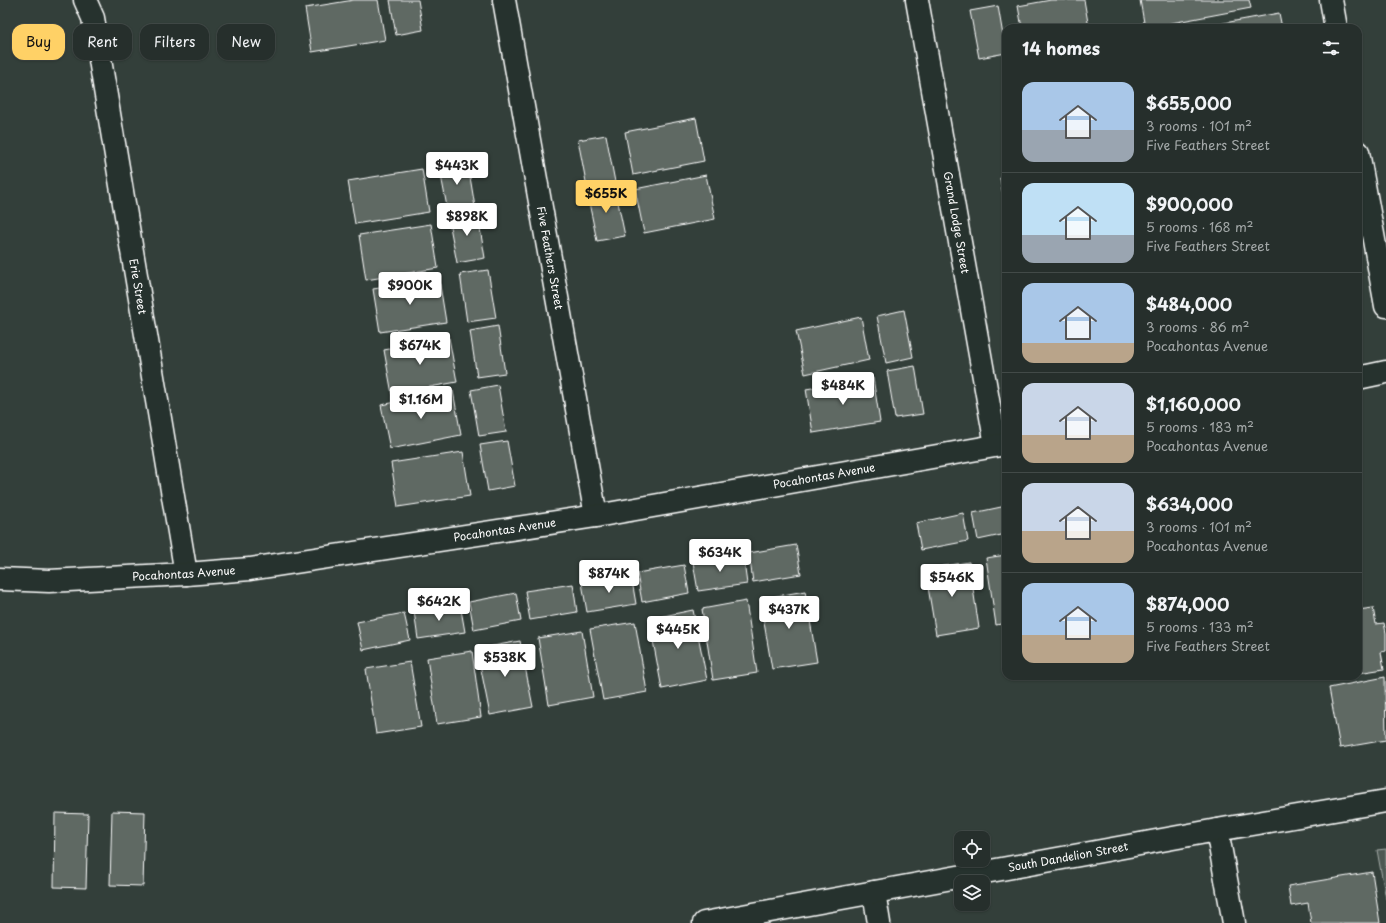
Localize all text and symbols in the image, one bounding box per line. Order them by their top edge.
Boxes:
chip: Buy [12,24,65,60]
chip: Rent [73,24,132,60]
chip: Filters [140,24,209,60]
chip: New [217,24,275,60]
text: 14 homes [1022,35,1100,61]
icon: filters [1320,37,1342,59]
text: $655,000 [1146,90,1232,116]
icon: home [1054,98,1102,146]
text: 3 rooms · 101 m² [1146,116,1252,135]
text: Five Feathers Street [1146,135,1270,154]
pin: $443K [429,152,485,186]
text: $443K [435,155,479,174]
street label: Grand Lodge Street [940,170,975,275]
pin: $655K [578,180,634,214]
text: $655K [585,183,627,202]
text: $900,000 [1146,191,1233,217]
icon: home [1054,199,1102,247]
pin: $898K [439,203,495,237]
street label: Five Feathers Street [533,205,568,311]
text: $898K [446,206,488,225]
text: 5 rooms · 168 m² [1146,217,1253,236]
text: Five Feathers Street [1146,236,1270,255]
street label: Erie Street [125,257,152,316]
pin: $900K [382,272,438,306]
text: $900K [388,275,432,294]
text: $484,000 [1146,291,1232,317]
icon: home [1054,299,1102,347]
text: 3 rooms · 86 m² [1146,317,1249,336]
pin: $674K [392,332,448,366]
text: $674K [399,335,441,354]
text: Pocahontas Avenue [1146,336,1268,355]
pin: $484K [815,372,871,406]
text: $484K [821,375,865,394]
pin: $1.16M [388,386,454,420]
text: $1.16M [399,389,443,408]
text: $1,160,000 [1146,391,1241,417]
icon: home [1054,399,1102,447]
text: 5 rooms · 183 m² [1146,417,1254,436]
text: Pocahontas Avenue [1146,436,1268,455]
street label: Pocahontas Avenue [772,458,876,493]
text: $634,000 [1146,491,1233,517]
icon: home [1054,499,1102,547]
street label: Pocahontas Avenue [452,513,557,546]
text: 3 rooms · 101 m² [1146,517,1252,536]
text: Pocahontas Avenue [1146,536,1268,555]
pin: $634K [692,539,748,573]
text: $634K [698,542,742,561]
pin: $874K [581,560,637,594]
street label: Pocahontas Avenue [132,561,236,585]
text: $874K [588,563,630,582]
pin: $546K [924,564,980,598]
text: $546K [930,567,974,586]
pin: $642K [411,588,467,622]
text: $642K [417,591,461,610]
text: $874,000 [1146,591,1229,617]
pin: $437K [761,596,817,630]
text: $437K [768,599,810,618]
icon: home [1054,599,1102,647]
pin: $445K [650,616,706,650]
text: 5 rooms · 133 m² [1146,617,1254,636]
text: $445K [656,619,700,638]
text: Five Feathers Street [1146,636,1270,655]
pin: $538K [477,644,533,678]
text: $538K [483,647,527,666]
map controls [954,831,990,911]
button: locate [954,831,990,867]
street label: South Dandelion Street [1007,837,1130,876]
button: layers [954,875,990,911]

